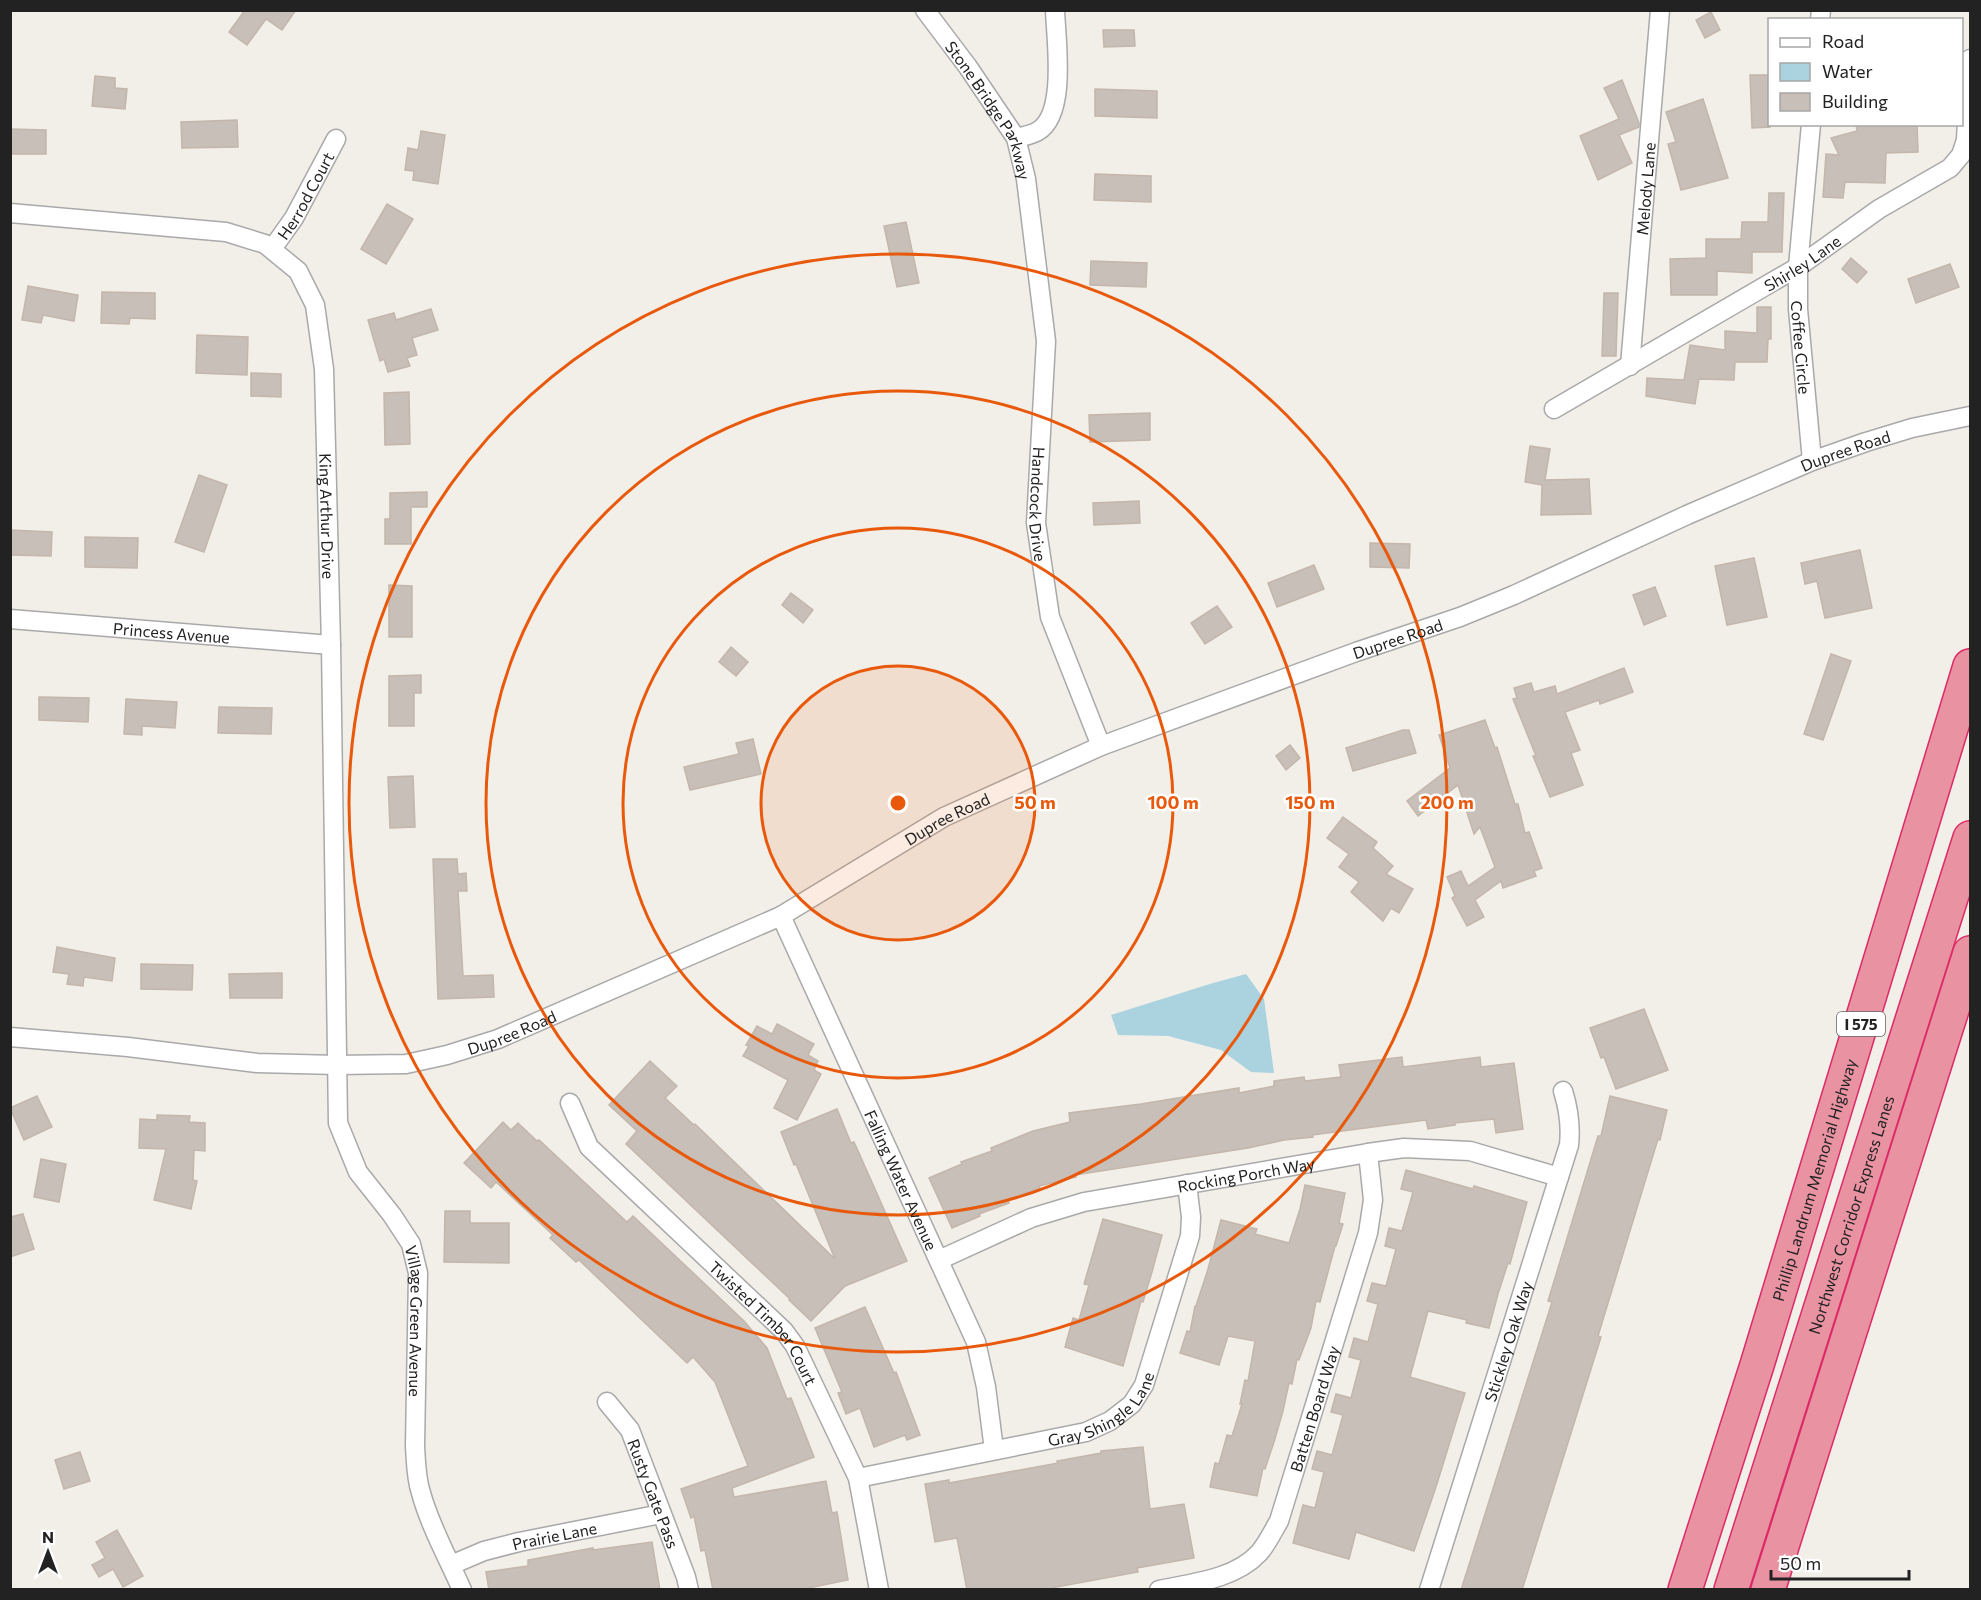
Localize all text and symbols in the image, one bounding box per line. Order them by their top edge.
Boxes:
legend [1768,18,1963,126]
text: Road [1822,30,1864,52]
street label: Stone Bridge Parkway [942,37,1035,181]
text: Water [1822,60,1873,82]
text: Building [1822,90,1888,112]
street label: Melody Lane [1632,141,1658,236]
street label: Herrod Court [273,148,337,243]
street label: Shirley Lane [1760,230,1844,294]
street label: Coffee Circle [1789,300,1815,395]
street label: Dupree Road [1797,426,1892,474]
street label: Handcock Drive [1027,446,1051,563]
street label: King Arthur Drive [317,453,339,579]
street label: Dupree Road [1350,614,1445,662]
street label: Princess Avenue [112,618,231,646]
street label: Dupree Road [901,788,992,848]
text: 50 m [1014,791,1056,813]
text: 100 m [1147,791,1199,813]
text: 150 m [1285,791,1335,813]
text: 200 m [1420,791,1474,813]
centre of rings [888,793,908,813]
street label: Dupree Road [465,1006,559,1058]
road number: I 575 [1837,1012,1885,1036]
street label: Phillip Landrum Memorial Highway [1768,1056,1859,1303]
street label: Northwest Corridor Express Lanes [1804,1093,1897,1336]
street label: Falling Water Avenue [861,1107,942,1253]
street label: Rocking Porch Way [1176,1153,1316,1195]
street label: Village Green Avenue [402,1243,428,1397]
street label: Twisted Timber Court [706,1257,822,1388]
street label: Stickley Oak Way [1479,1278,1535,1404]
street label: Batten Board Way [1285,1343,1342,1474]
street label: Gray Shingle Lane [1046,1370,1157,1449]
street label: Rusty Gate Pass [625,1436,684,1551]
street label: Prairie Lane [510,1517,598,1553]
north arrow [18,1522,78,1582]
text: N [42,1527,54,1546]
scale bar [1771,1543,1909,1581]
text: 50 m [1780,1552,1821,1574]

